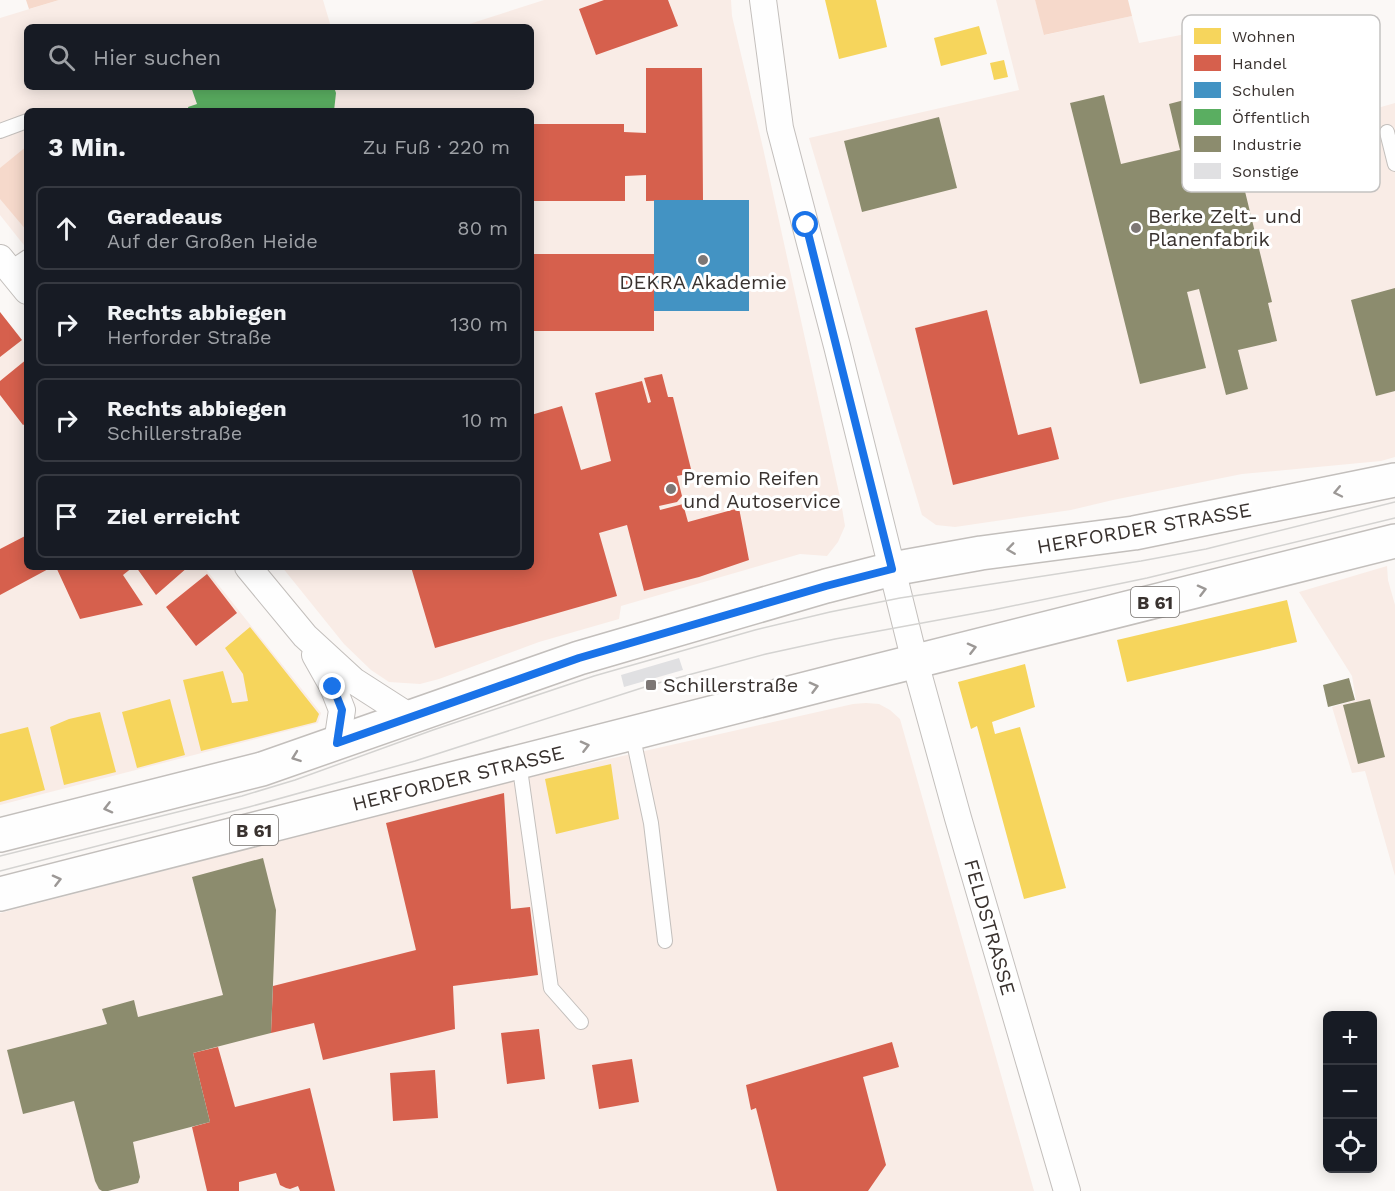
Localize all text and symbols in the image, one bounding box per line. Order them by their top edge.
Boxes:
legend [1182,15,1380,192]
search box [24,24,534,90]
text: Wohnen [1232,27,1295,46]
icon: search [45,41,78,74]
text: Hier suchen [93,45,221,70]
text: Handel [1232,54,1287,73]
text: Schulen [1232,81,1295,100]
text: Öffentlich [1232,108,1310,127]
text: 3 Min. [48,132,126,162]
text: Zu Fuß · 220 m [363,135,510,159]
text: Industrie [1232,135,1302,154]
text: Sonstige [1232,162,1299,181]
text: Geradeaus [107,204,222,229]
place label: Berke Zelt- und Planenfabrik [1148,204,1302,251]
route start [792,211,818,237]
icon: ahead [50,212,83,245]
text: 80 m [457,216,508,240]
marker: Berke Zelt- und Planenfabrik [1129,221,1143,235]
text: Auf der Großen Heide [107,229,318,253]
marker: DEKRA Akademie [696,253,710,267]
place label: DEKRA Akademie [619,270,787,294]
text: Rechts abbiegen [107,300,287,325]
icon: right [50,308,83,341]
text: 130 m [450,312,508,336]
text: Herforder Straße [107,325,272,349]
text: Rechts abbiegen [107,396,287,421]
icon: right [50,404,83,437]
text: 10 m [462,408,508,432]
text: Schillerstraße [107,421,242,445]
place label: Premio Reifen und Autoservice [683,466,841,513]
marker: Premio Reifen und Autoservice [664,482,678,496]
one-way arrow [1333,485,1343,498]
street label: HERFORDER STRASSE [1035,497,1253,559]
icon: arrive [50,500,83,533]
text: Ziel erreicht [107,504,240,529]
one-way arrow [1006,543,1016,555]
one-way arrow [1197,584,1207,597]
road number: B 61 [1131,587,1179,617]
one-way arrow [967,642,977,655]
route end [319,673,345,699]
place label: Schillerstraße [663,673,798,697]
marker: Schillerstraße [644,678,658,692]
one-way arrow [808,682,819,694]
street label: HERFORDER STRASSE [350,740,566,816]
one-way arrow [579,740,589,753]
one-way arrow [291,750,302,763]
one-way arrow [103,801,114,813]
road number: B 61 [230,815,278,845]
street label: FELDSTRASSE [959,856,1021,998]
one-way arrow [52,874,62,887]
map controls [1323,1011,1377,1173]
button: + [1323,1011,1377,1065]
button: − [1323,1065,1377,1119]
button: locate [1323,1119,1377,1173]

